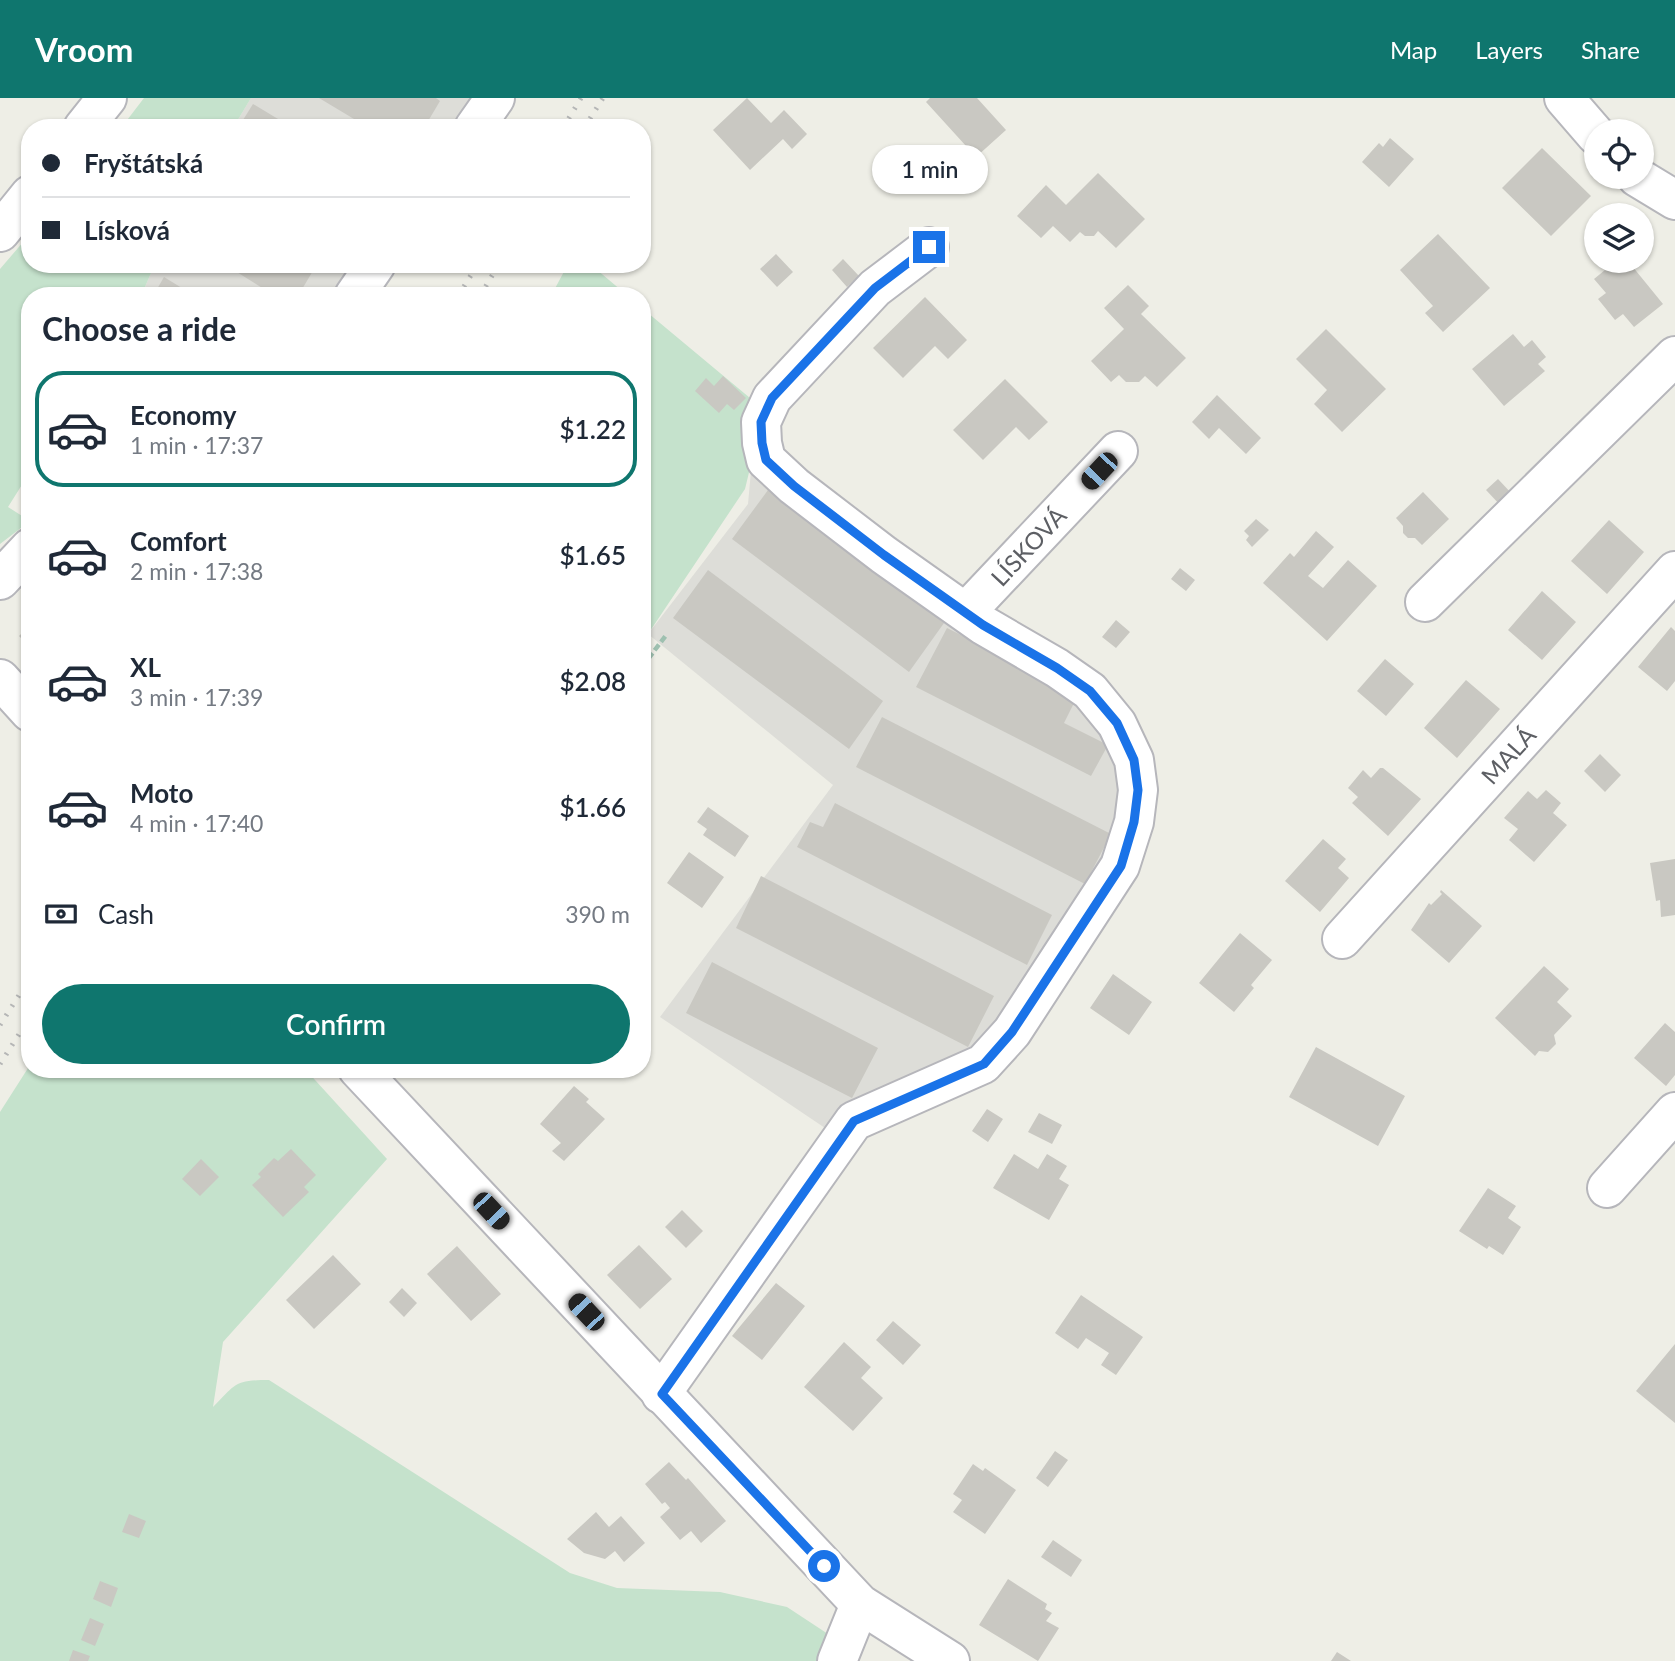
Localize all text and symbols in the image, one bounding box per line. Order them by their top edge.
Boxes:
text: Vroom [35,29,133,69]
text: Map [1390,35,1437,64]
text: Layers [1475,35,1543,64]
text: Share [1581,35,1640,64]
map controls [1584,119,1654,273]
button: locate [1584,119,1654,189]
callout: 1 min [871,145,987,194]
text: Fryštátská [84,147,203,179]
text: 1 min [902,155,958,183]
button: layers [1584,203,1654,273]
text: Lísková [84,214,170,246]
route end [913,231,945,263]
text: Choose a ride [42,309,236,348]
icon: car [46,398,109,461]
text: Economy [130,399,236,431]
text: $1.22 [560,413,626,445]
text: 1 min · 17:37 [130,431,263,459]
car [1077,448,1122,494]
street label: LÍSKOVÁ [984,500,1072,591]
icon: car [46,524,109,587]
text: Comfort [130,525,227,557]
text: $1.65 [560,539,626,571]
text: 2 min · 17:38 [130,557,263,585]
icon: car [46,650,109,713]
text: XL [130,651,161,683]
text: $2.08 [560,665,626,697]
text: 3 min · 17:39 [130,683,263,711]
street label: MALÁ [1475,720,1542,790]
icon: car [46,776,109,839]
text: Moto [130,777,193,809]
text: $1.66 [560,791,626,823]
text: 4 min · 17:40 [130,809,263,837]
icon: cash [42,895,80,933]
text: Cash [98,898,154,930]
text: 390 m [565,900,630,928]
button: Confirm [42,984,630,1064]
car [469,1188,514,1234]
car [564,1289,609,1335]
route start [808,1550,840,1582]

